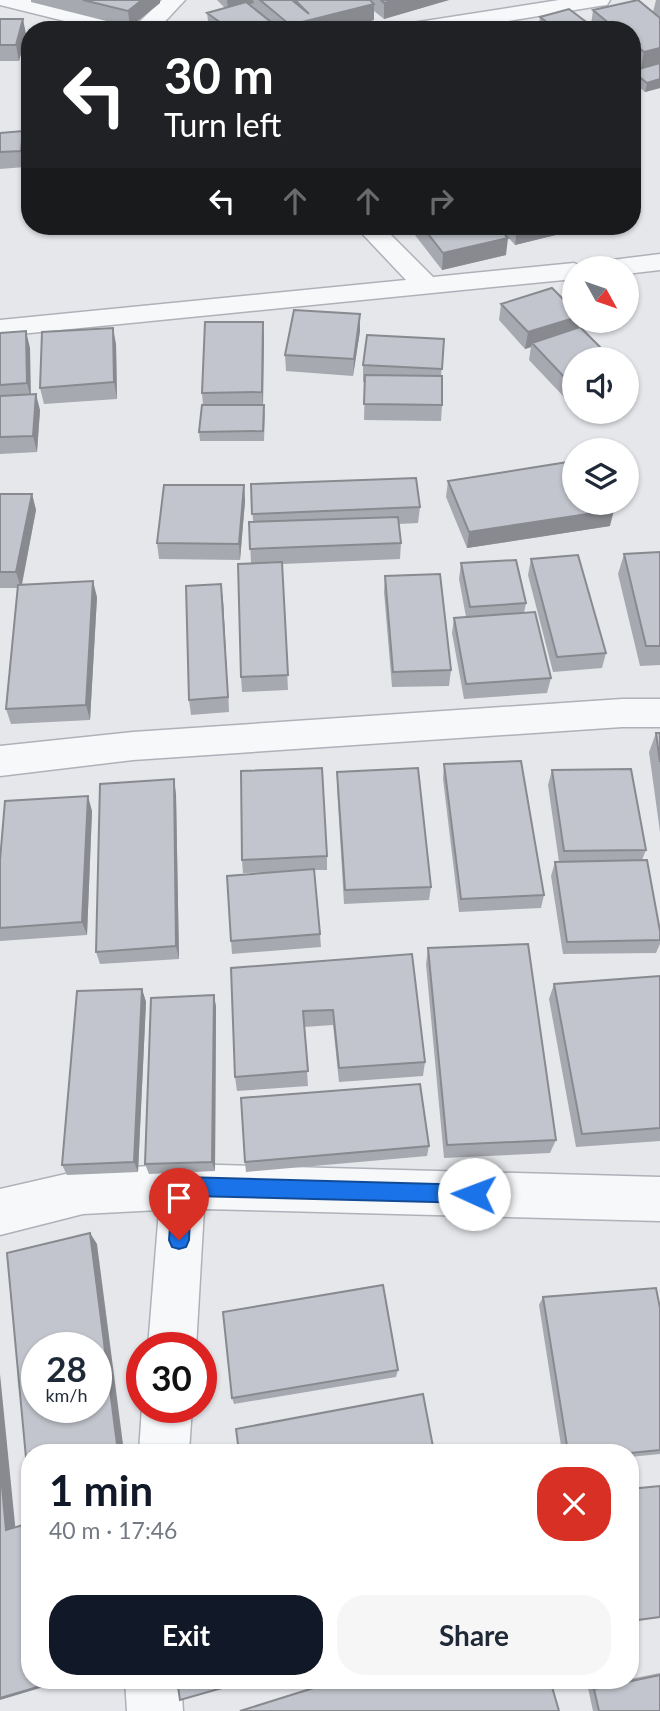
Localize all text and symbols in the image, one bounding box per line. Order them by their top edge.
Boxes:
text: 30 m [164,46,274,104]
icon: left [49,49,140,140]
text: Turn left [164,105,281,144]
icon: left [203,182,241,220]
icon: ahead [276,182,314,220]
icon: ahead [349,182,387,220]
icon: right [422,182,460,220]
north arrow [562,256,639,332]
map controls [562,256,639,515]
button: sound [562,347,639,424]
button: layers [562,438,639,515]
position arrow [437,1157,511,1231]
pin [149,1168,209,1240]
icon: arrive [160,1179,198,1217]
speed limit sign: 30 [126,1332,217,1423]
text: 28 [46,1347,87,1389]
text: km/h [45,1384,88,1406]
text: 1 min [49,1465,153,1515]
button: close [537,1467,611,1541]
text: 40 m · 17:46 [49,1516,177,1544]
button: Exit [49,1595,323,1675]
button: Share [337,1595,611,1675]

